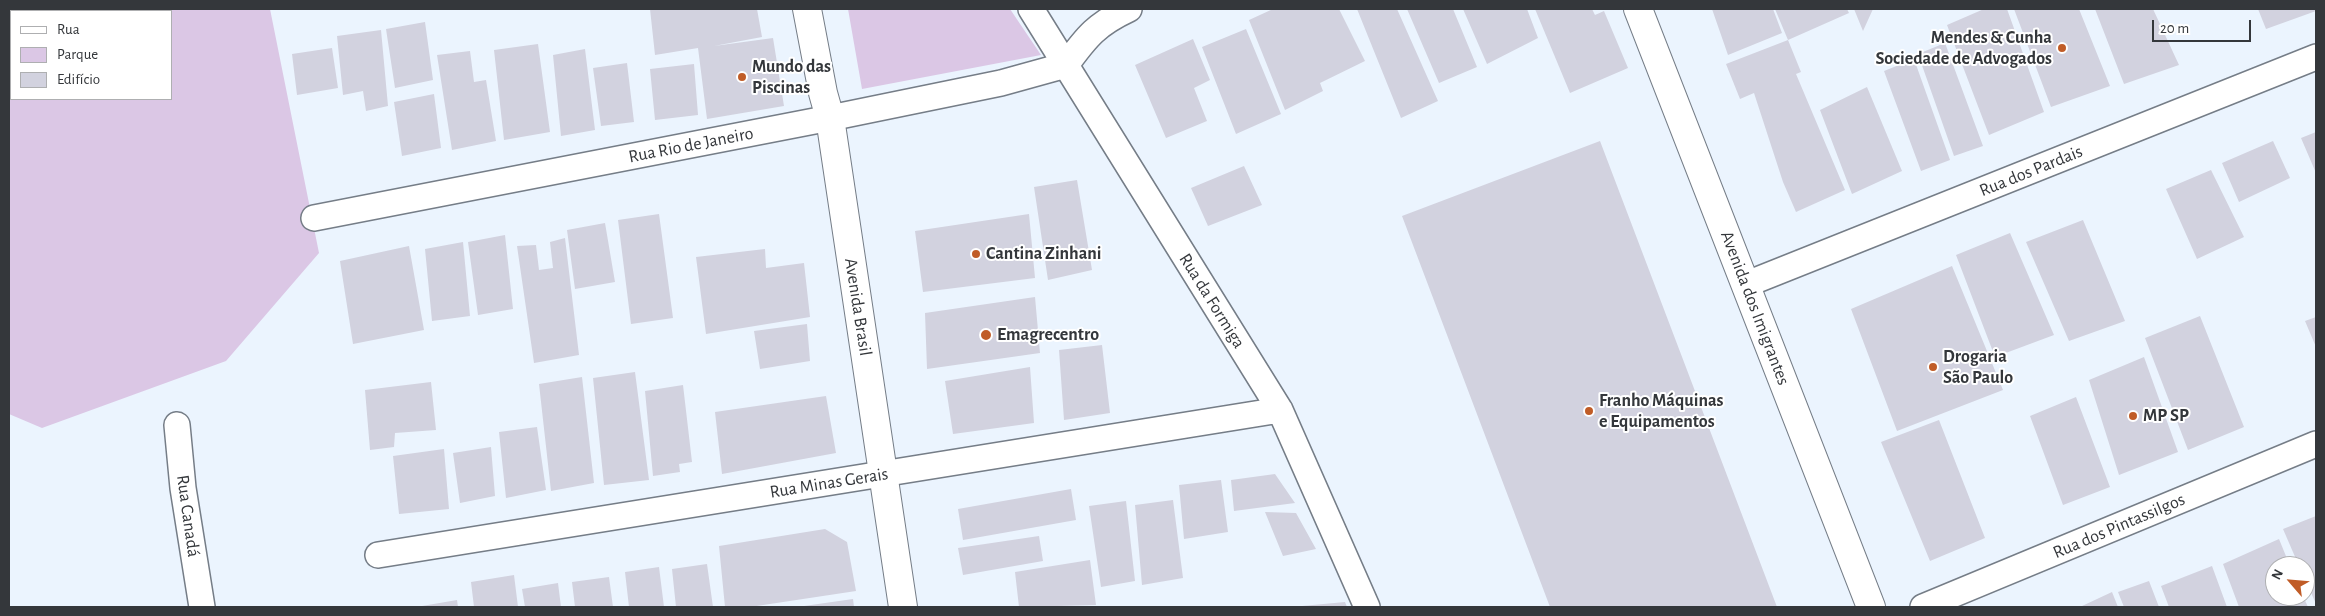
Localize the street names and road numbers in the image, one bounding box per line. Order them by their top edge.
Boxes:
street label: Rua Rio de Janeiro [627,122,755,168]
street label: Rua dos Pardais [1976,141,2086,201]
street label: Avenida dos Imigrantes [1716,228,1794,388]
street label: Rua da Formiga [1174,250,1250,352]
street label: Avenida Brasil [840,256,876,358]
street label: Rua Minas Gerais [768,463,890,503]
street label: Rua Canadá [172,473,204,559]
street label: Rua dos Pintassilgos [2050,488,2188,564]

